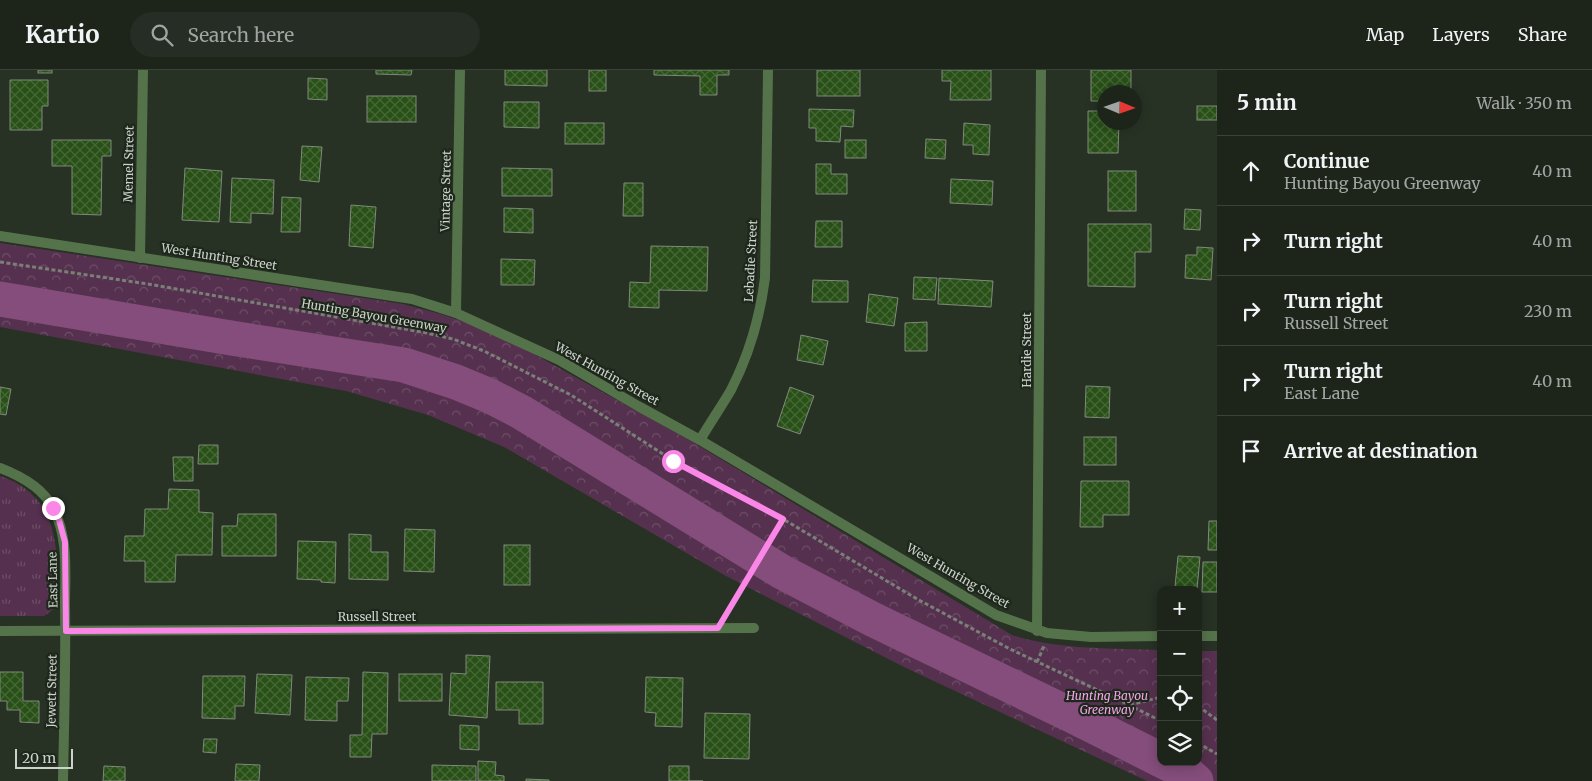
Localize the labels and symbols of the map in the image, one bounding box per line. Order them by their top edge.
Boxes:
north arrow [1097,85,1142,130]
street label: Memel Street [120,125,137,203]
street label: Vintage Street [437,150,454,233]
street label: Lebadie Street [741,219,760,302]
street label: West Hunting Street [159,240,278,273]
street label: Hunting Bayou Greenway [300,295,448,336]
street label: Hardie Street [1019,312,1034,388]
street label: West Hunting Street [552,338,662,409]
route start [662,450,685,473]
route end [42,497,65,520]
street label: West Hunting Street [903,539,1013,611]
street label: East Lane [45,552,60,608]
street label: Russell Street [338,609,416,624]
street label: Jewett Street [43,654,60,729]
park label: Hunting Bayou Greenway [1065,688,1148,717]
scale bar [15,746,72,769]

